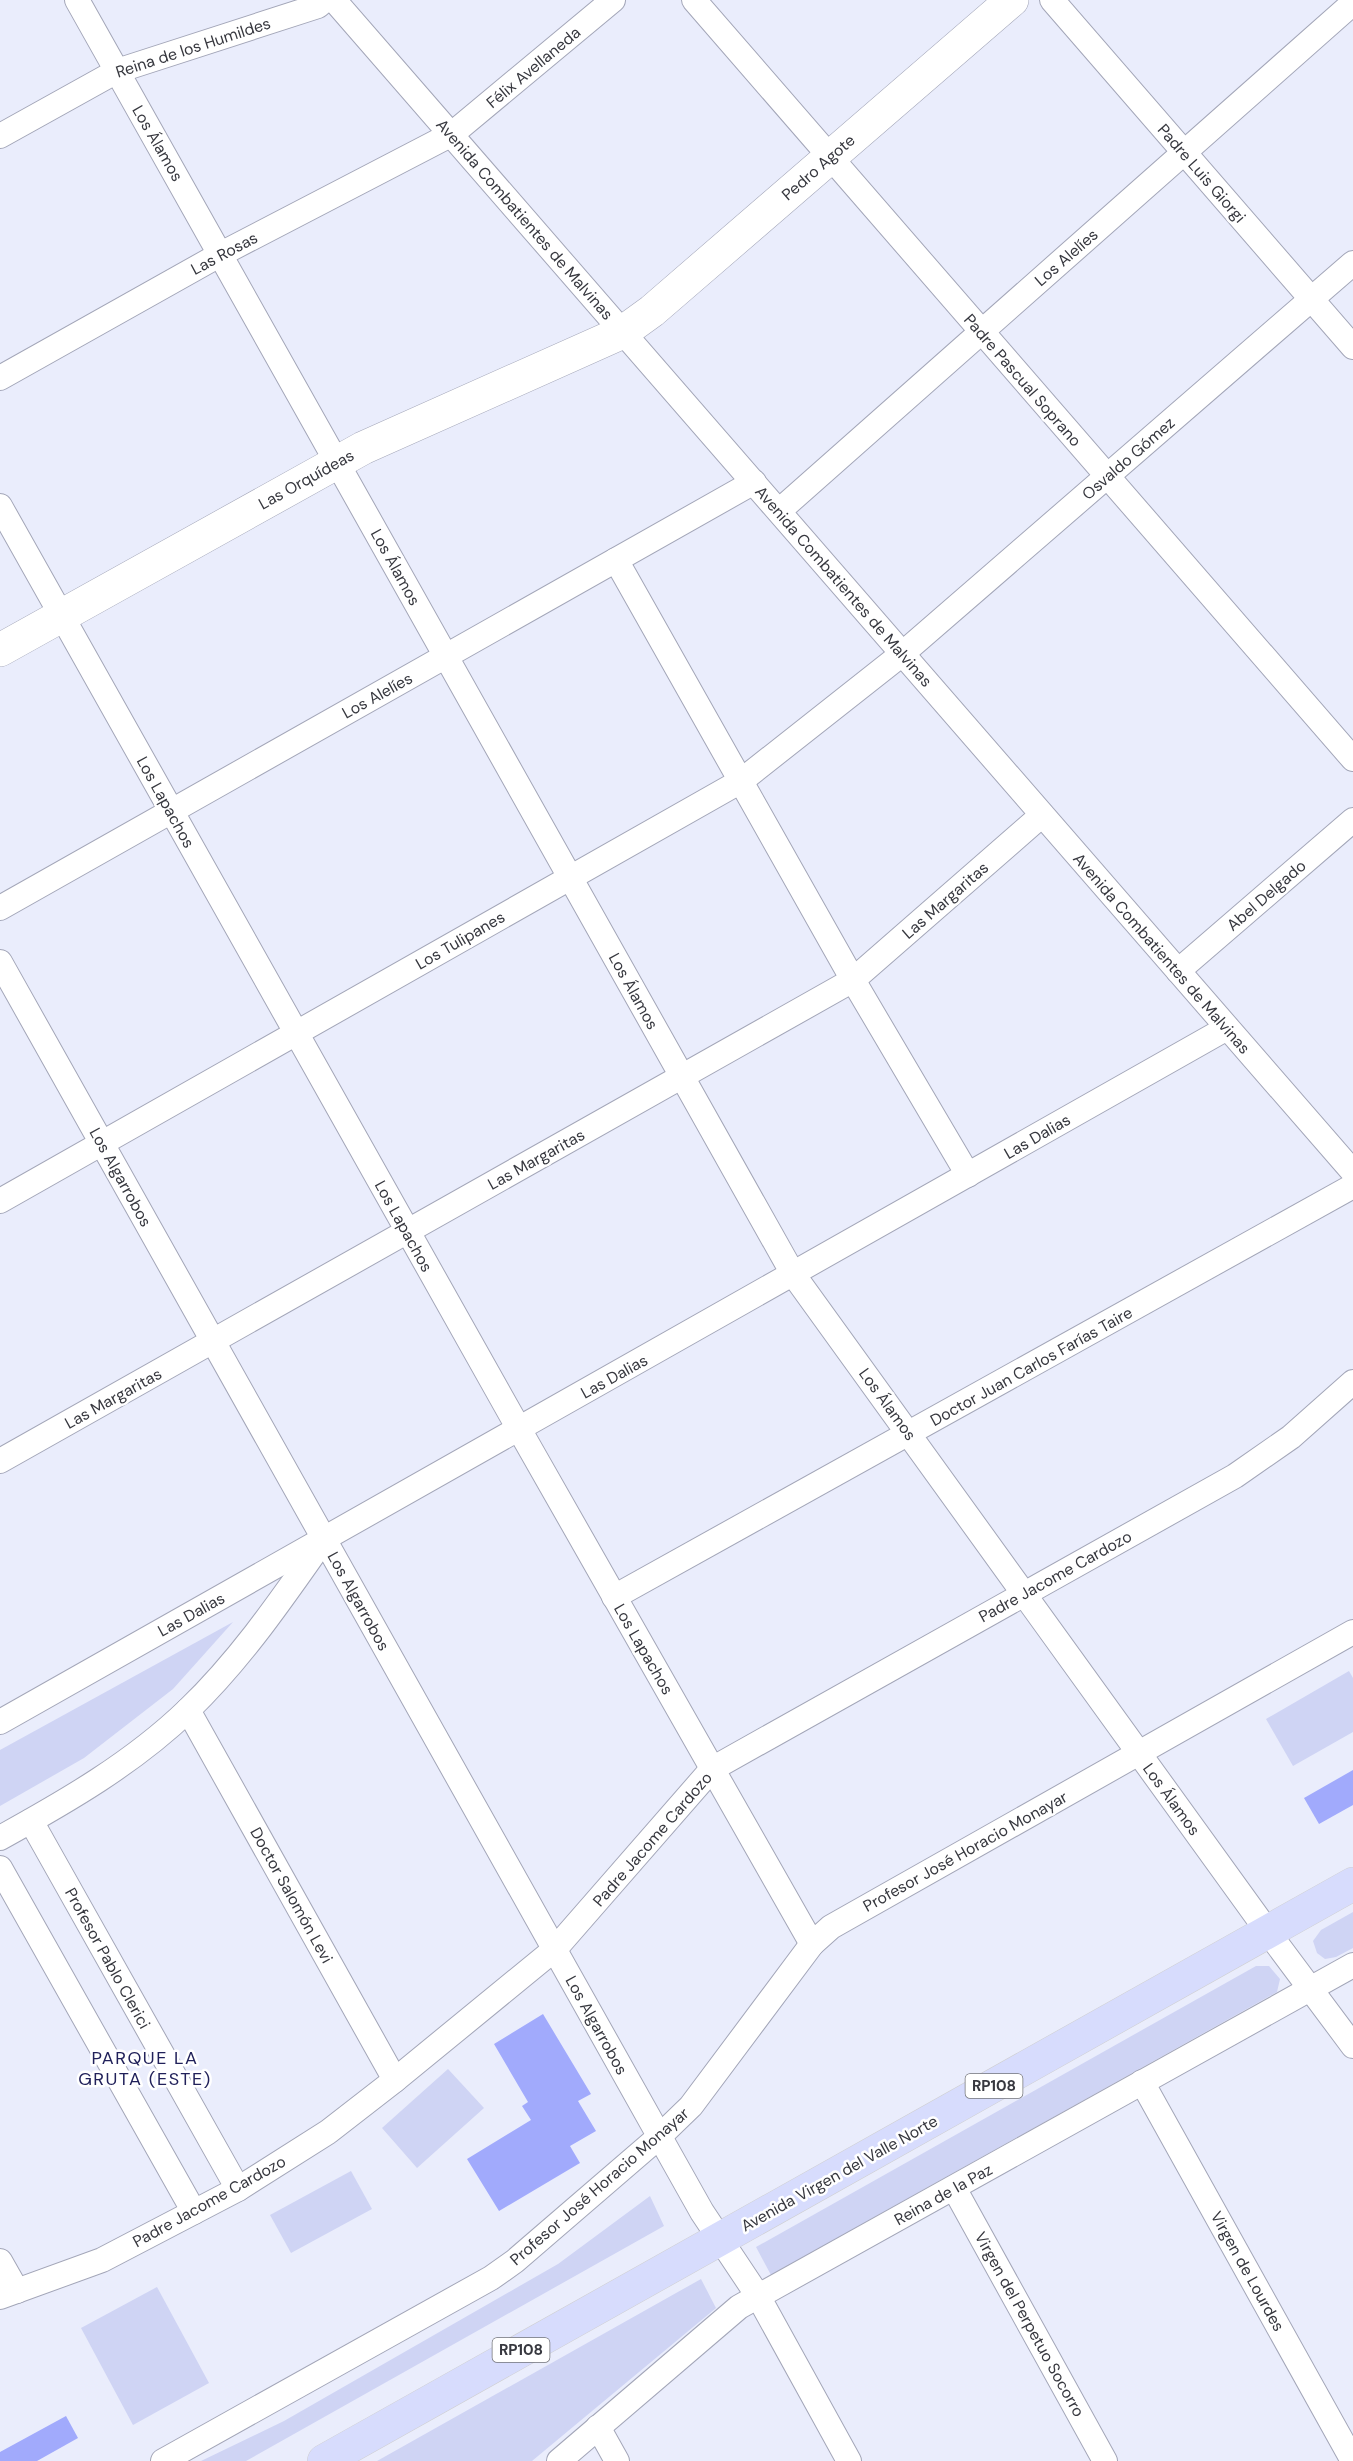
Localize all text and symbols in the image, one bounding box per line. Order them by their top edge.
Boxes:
street label: Reina de los Humildes [113,13,273,82]
street label: Félix Avellaneda [482,22,585,113]
street label: Los Álamos [127,101,188,185]
street label: Avenida Combatientes de Malvinas [431,114,618,324]
street label: Padre Luis Giorgi [1153,120,1250,227]
street label: Pedro Agote [777,130,859,205]
street label: Los Alelíes [1030,224,1102,291]
street label: Las Rosas [187,227,261,280]
street label: Padre Pascual Soprano [959,310,1086,451]
street label: Osvaldo Gómez [1078,412,1179,504]
street label: Las Orquídeas [255,445,358,514]
street label: Avenida Combatientes de Malvinas [750,481,937,691]
street label: Los Álamos [366,525,425,609]
street label: Los Alelíes [338,667,416,723]
street label: Los Lapachos [132,753,199,852]
street label: Avenida Combatientes de Malvinas [1068,848,1255,1058]
street label: Abel Delgado [1222,855,1310,936]
street label: Las Margaritas [898,857,993,944]
street label: Los Tulipanes [412,906,509,974]
street label: Los Álamos [604,949,663,1033]
street label: Las Dalias [1000,1109,1074,1164]
street label: Los Algarrobos [85,1124,156,1231]
street label: Las Margaritas [484,1124,588,1195]
street label: Los Lapachos [370,1177,437,1276]
street label: Doctor Juan Carlos Farías Taire [926,1302,1136,1431]
street label: Las Dalias [577,1349,651,1403]
street label: Las Margaritas [61,1363,165,1434]
street label: Los Álamos [854,1364,921,1445]
street label: Padre Jacome Cardozo [975,1526,1135,1627]
street label: Los Algarrobos [323,1548,394,1655]
street label: Las Dalias [154,1587,228,1641]
street label: Los Lapachos [609,1600,678,1698]
street label: Los Álamos [1138,1759,1205,1840]
street label: Padre Jacome Cardozo [588,1768,717,1911]
street label: Profesor José Horacio Monayar [859,1786,1071,1917]
street label: Doctor Salomón Levi [245,1823,338,1967]
street label: Profesor Pablo Clerici [60,1884,155,2032]
street label: Los Algarrobos [561,1972,632,2079]
district label: PARQUE LA GRUTA (ESTE) [78,2046,212,2091]
road number: RP108 [966,2074,1022,2098]
street label: Profesor José Horacio Monayar [505,2103,693,2270]
street label: Avenida Virgen del Valle Norte [737,2110,941,2236]
street label: Padre Jacome Cardozo [129,2151,289,2252]
street label: Reina de la Paz [891,2159,996,2230]
street label: Virgen de Lourdes [1206,2207,1289,2335]
street label: Virgen del Perpetuo Socorro [970,2228,1089,2421]
road number: RP108 [492,2338,550,2362]

